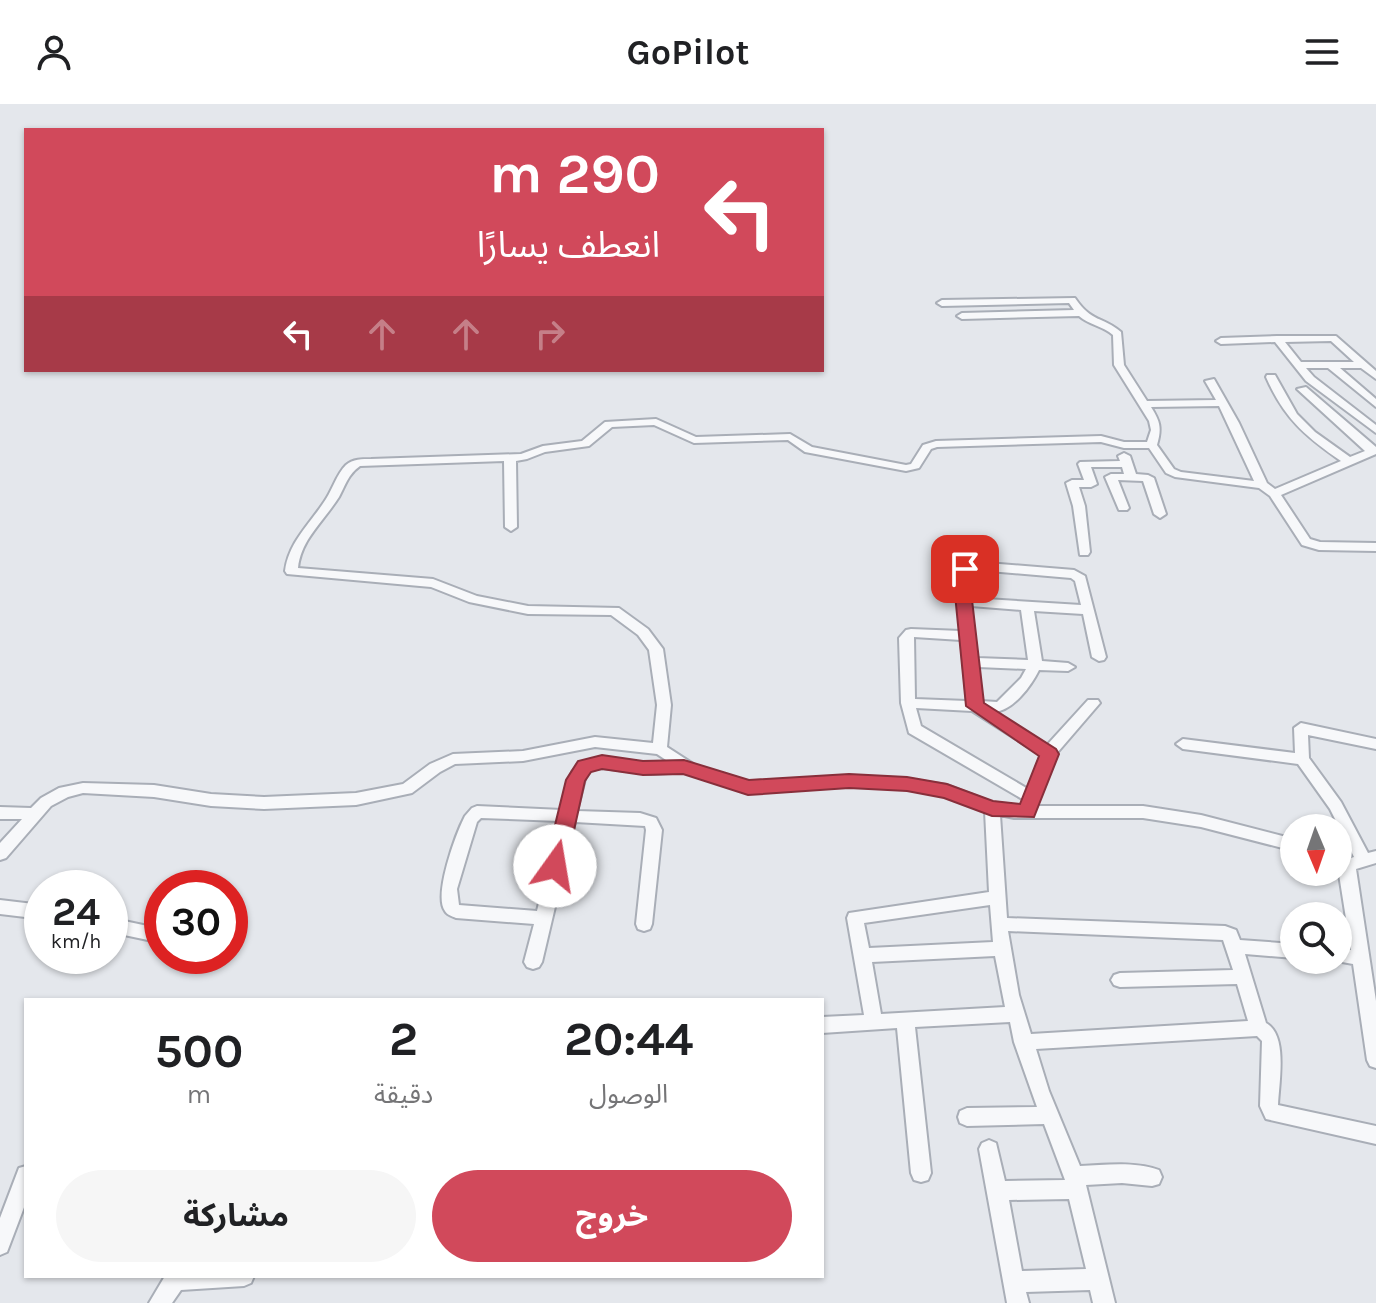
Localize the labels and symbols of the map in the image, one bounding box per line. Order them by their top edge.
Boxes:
pin [931,535,999,603]
north arrow [1280,814,1352,886]
position arrow [513,824,597,908]
speed limit sign: 30 [144,870,248,974]

